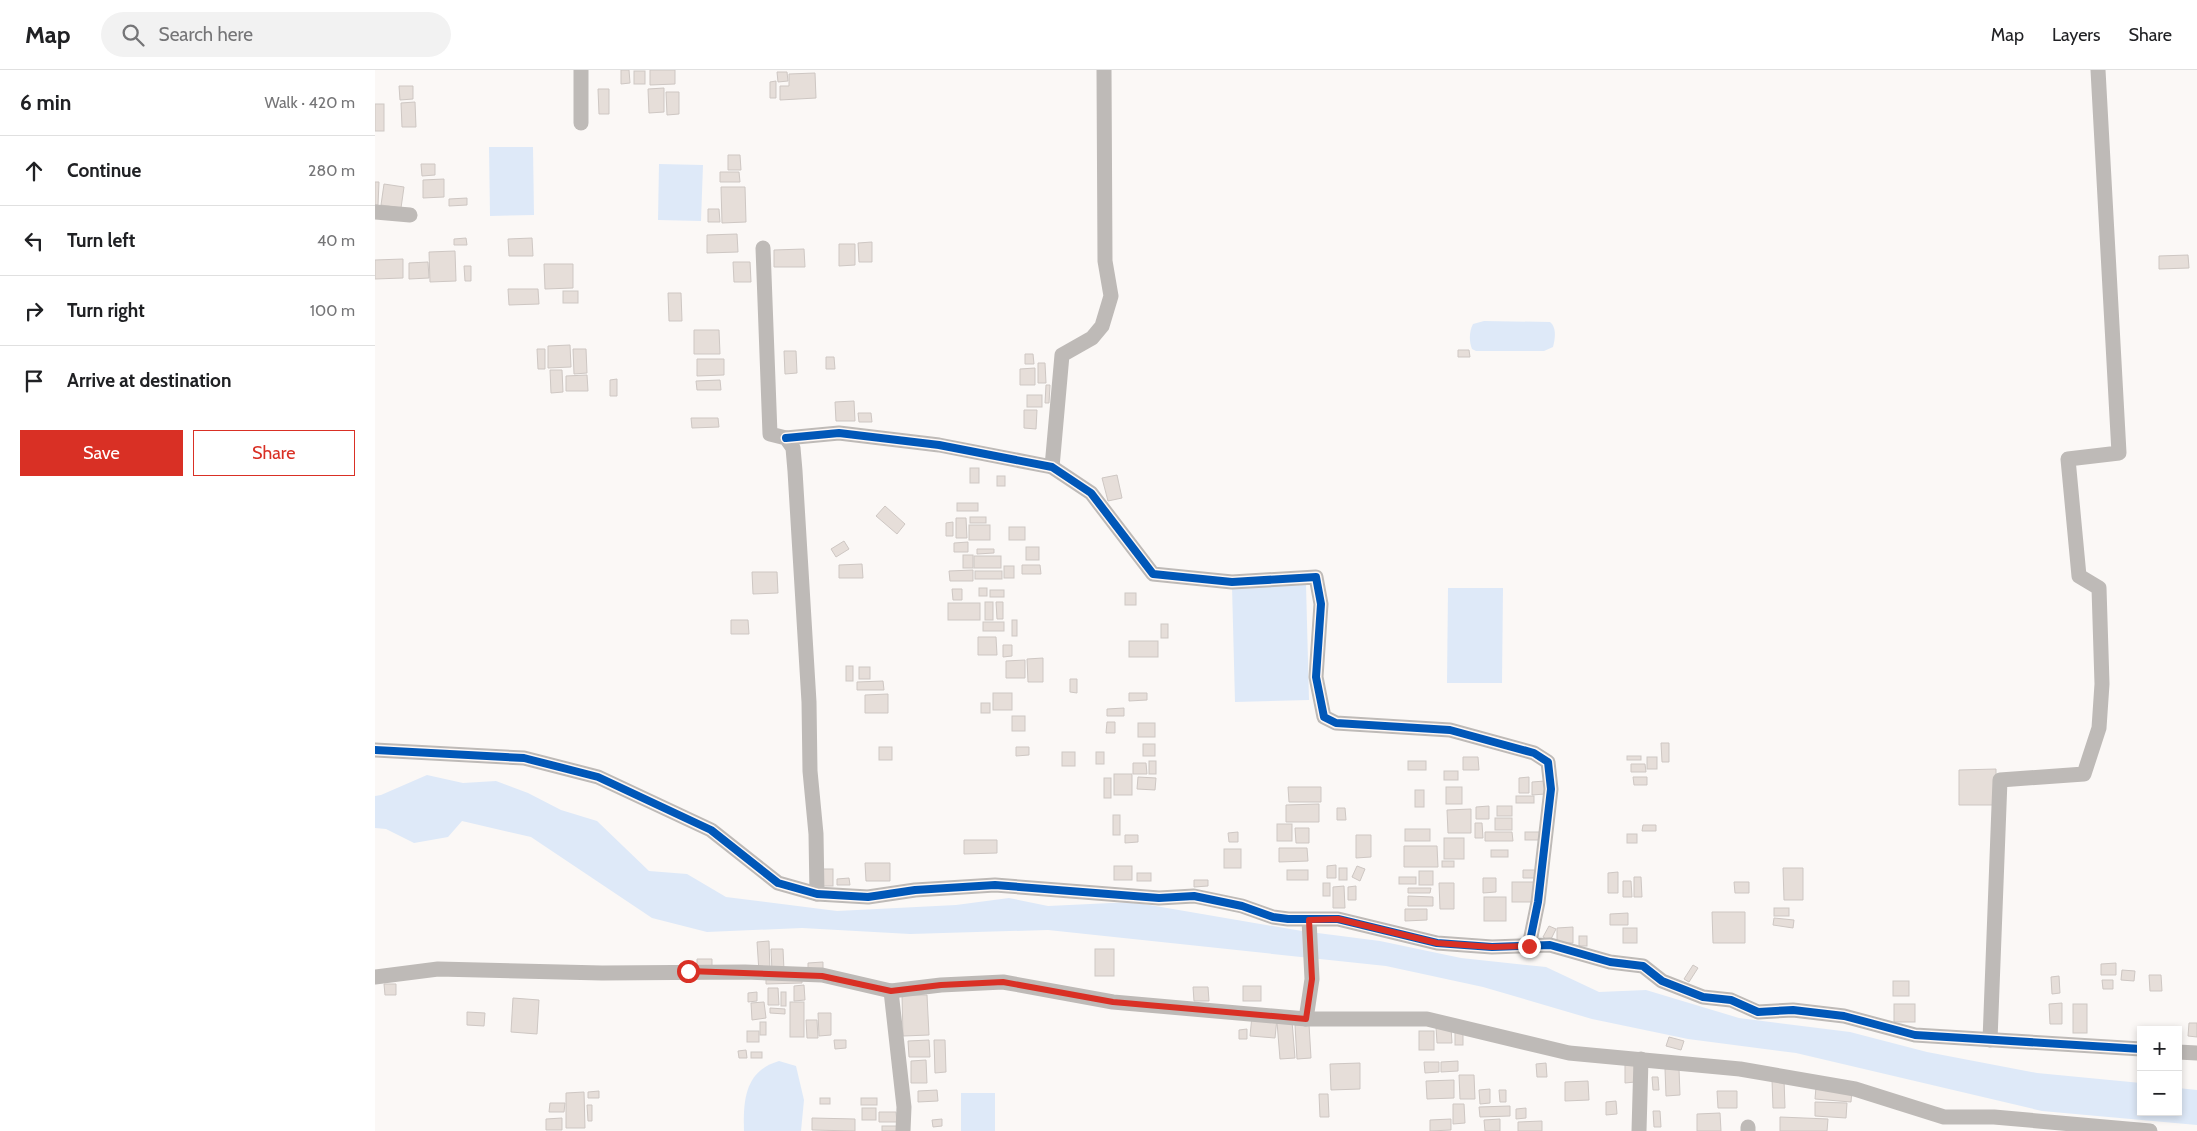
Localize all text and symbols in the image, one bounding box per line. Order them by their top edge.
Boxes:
search box [101,12,451,57]
text: Map [25,20,71,49]
icon: search [119,21,147,49]
text: Search here [159,23,253,46]
text: Map [1991,24,2024,46]
text: Layers [2052,24,2101,46]
text: Share [2129,24,2172,46]
text: 6 min [20,90,71,115]
text: Walk · 420 m [264,93,355,112]
icon: ahead [20,157,48,185]
text: Continue [67,159,141,182]
text: 280 m [308,161,355,180]
icon: left [20,227,48,255]
text: Turn left [67,229,135,252]
text: 40 m [317,231,355,250]
icon: right [20,297,48,325]
text: Turn right [67,299,145,322]
text: 100 m [310,301,355,320]
icon: arrive [20,367,48,395]
text: Arrive at destination [67,369,231,392]
button: Save [20,430,183,476]
button: Share [193,430,355,476]
route end [1518,935,1541,958]
route start [677,960,700,983]
map controls [2137,1026,2182,1116]
button: + [2137,1026,2182,1071]
button: − [2137,1071,2182,1116]

